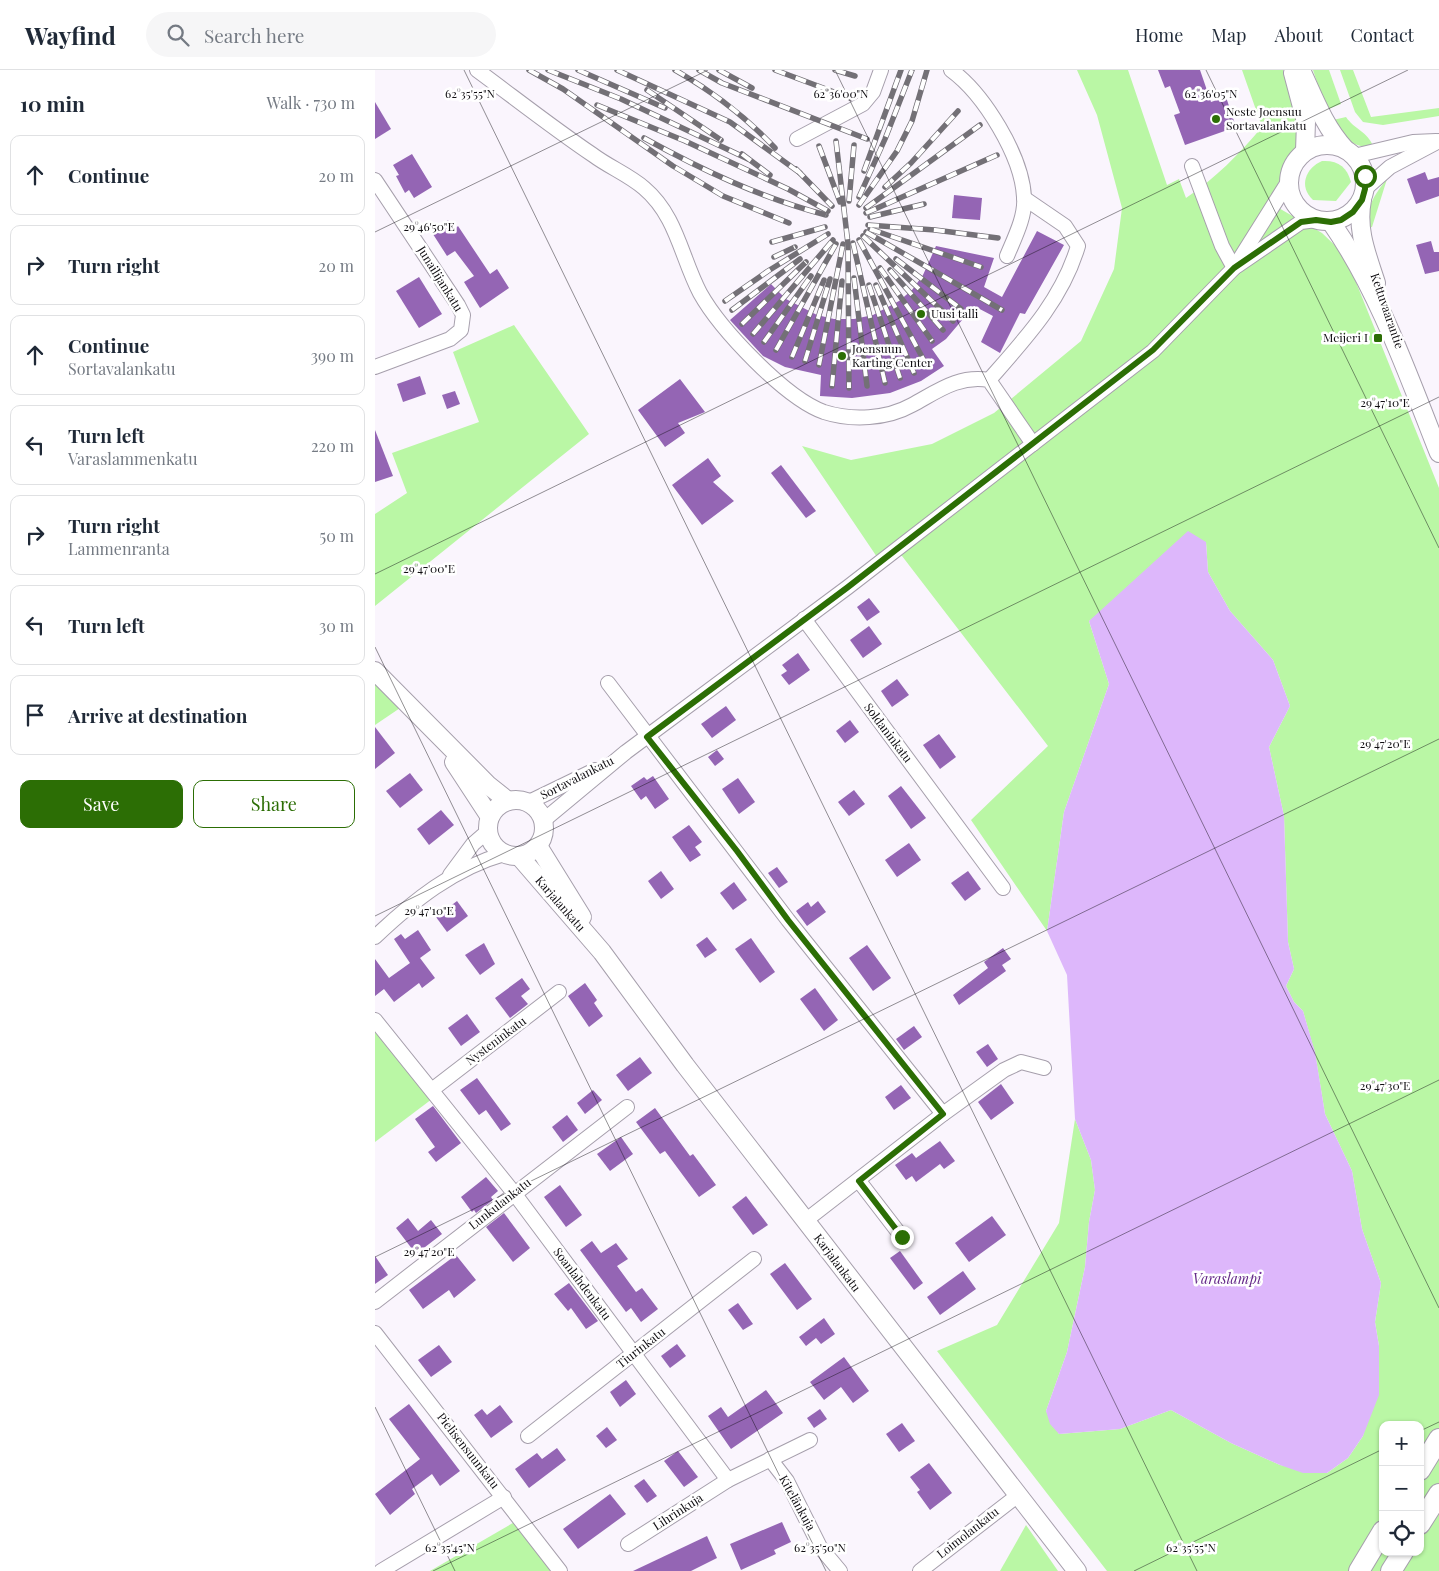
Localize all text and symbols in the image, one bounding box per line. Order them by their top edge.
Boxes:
search box [146,12,496,57]
text: Wayfind [25,19,116,51]
icon: search [164,21,192,49]
text: Search here [204,22,304,48]
text: Home [1135,23,1183,47]
text: Map [1211,23,1246,47]
text: About [1274,23,1323,47]
text: Contact [1351,23,1414,47]
text: 62°35'55"N [445,85,496,101]
text: 62°36'00"N [813,85,869,101]
text: 62°36'05"N [1184,85,1238,101]
text: 10 min [20,89,85,117]
text: Walk · 730 m [266,92,355,113]
place label: Neste Joensuu Sortavalankatu [1226,103,1307,133]
marker: Neste Joensuu Sortavalankatu [1210,113,1222,125]
icon: ahead [21,161,49,189]
text: Continue [68,162,149,188]
text: 20 m [319,165,354,186]
route start [1354,165,1377,188]
text: 29°46'50"E [403,218,455,234]
street label: Junailijankatu [414,242,467,314]
icon: right [21,251,49,279]
text: Turn right [68,252,160,278]
text: 20 m [319,255,354,276]
street label: Kettuvaarantie [1368,271,1408,351]
place label: Uusi talli [931,305,979,321]
marker: Uusi talli [915,308,927,320]
place label: Meijeri I [1323,329,1368,345]
text: Continue [68,332,149,358]
marker: Meijeri I [1372,332,1384,344]
place label: Joensuun Karting Center [851,340,933,370]
icon: ahead [21,341,49,369]
text: 390 m [311,345,354,366]
marker: Joensuun Karting Center [836,350,848,362]
text: Sortavalankatu [68,358,175,379]
text: 29°47'10"E [1360,394,1410,410]
text: Turn left [68,422,145,448]
icon: left [21,431,49,459]
text: 220 m [311,435,354,456]
text: Varaslammenkatu [68,448,198,469]
text: Turn right [68,512,160,538]
icon: right [21,521,49,549]
text: 50 m [320,525,354,546]
text: Lammenranta [68,538,170,559]
text: 29°47'00"E [403,560,455,576]
icon: left [21,611,49,639]
text: Turn left [68,612,145,638]
text: 30 m [319,615,354,636]
street label: Soldaninkatu [861,699,916,765]
icon: arrive [21,701,49,729]
text: Arrive at destination [68,702,248,728]
text: 29°47'20"E [1360,735,1410,751]
street label: Sortavalankatu [537,752,616,803]
button: Save [20,780,183,828]
button: Share [193,780,355,828]
street label: Karjalankatu [532,872,589,934]
text: 29°47'10"E [404,902,454,918]
street label: Nysteninkatu [462,1012,529,1068]
text: 29°47'30"E [1360,1077,1410,1093]
street label: Lunkulankatu [465,1174,534,1233]
route end [891,1226,914,1249]
street label: Karjalankatu [811,1230,865,1295]
text: 29°47'20"E [404,1243,454,1259]
street label: Soanlahdenkatu [550,1244,615,1323]
water label: Varaslampi [1193,1269,1262,1288]
street label: Tiurinkatu [613,1323,668,1371]
street label: Pielisensuunkatu [434,1409,504,1492]
map controls [1379,1421,1424,1556]
button: + [1379,1421,1424,1466]
button: − [1379,1466,1424,1511]
street label: Kitelänkuja [776,1472,820,1533]
street label: Lihrinkuja [649,1489,705,1533]
street label: Loimolankatu [933,1503,1002,1561]
button: locate [1379,1511,1424,1556]
text: 62°35'45"N [425,1539,476,1555]
text: 62°35'50"N [794,1539,847,1555]
text: 62°35'55"N [1166,1539,1217,1555]

